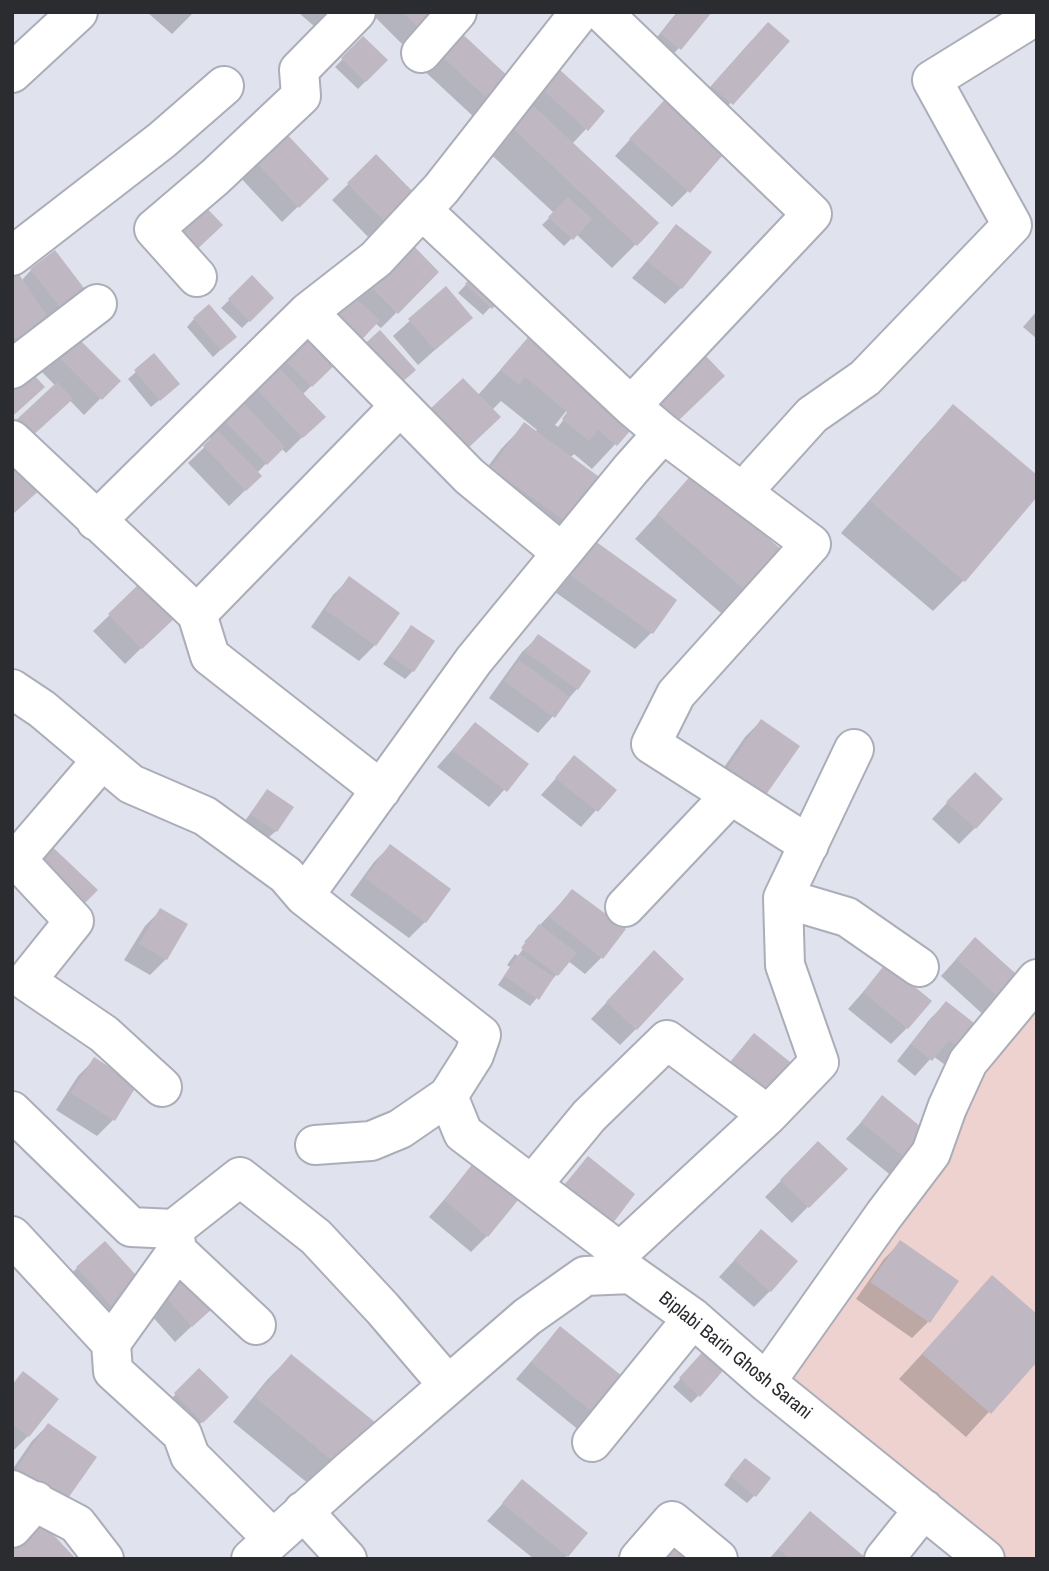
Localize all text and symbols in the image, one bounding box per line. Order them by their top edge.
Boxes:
street label: Biplabi Barin Ghosh Sarani [654,1287,816,1425]

